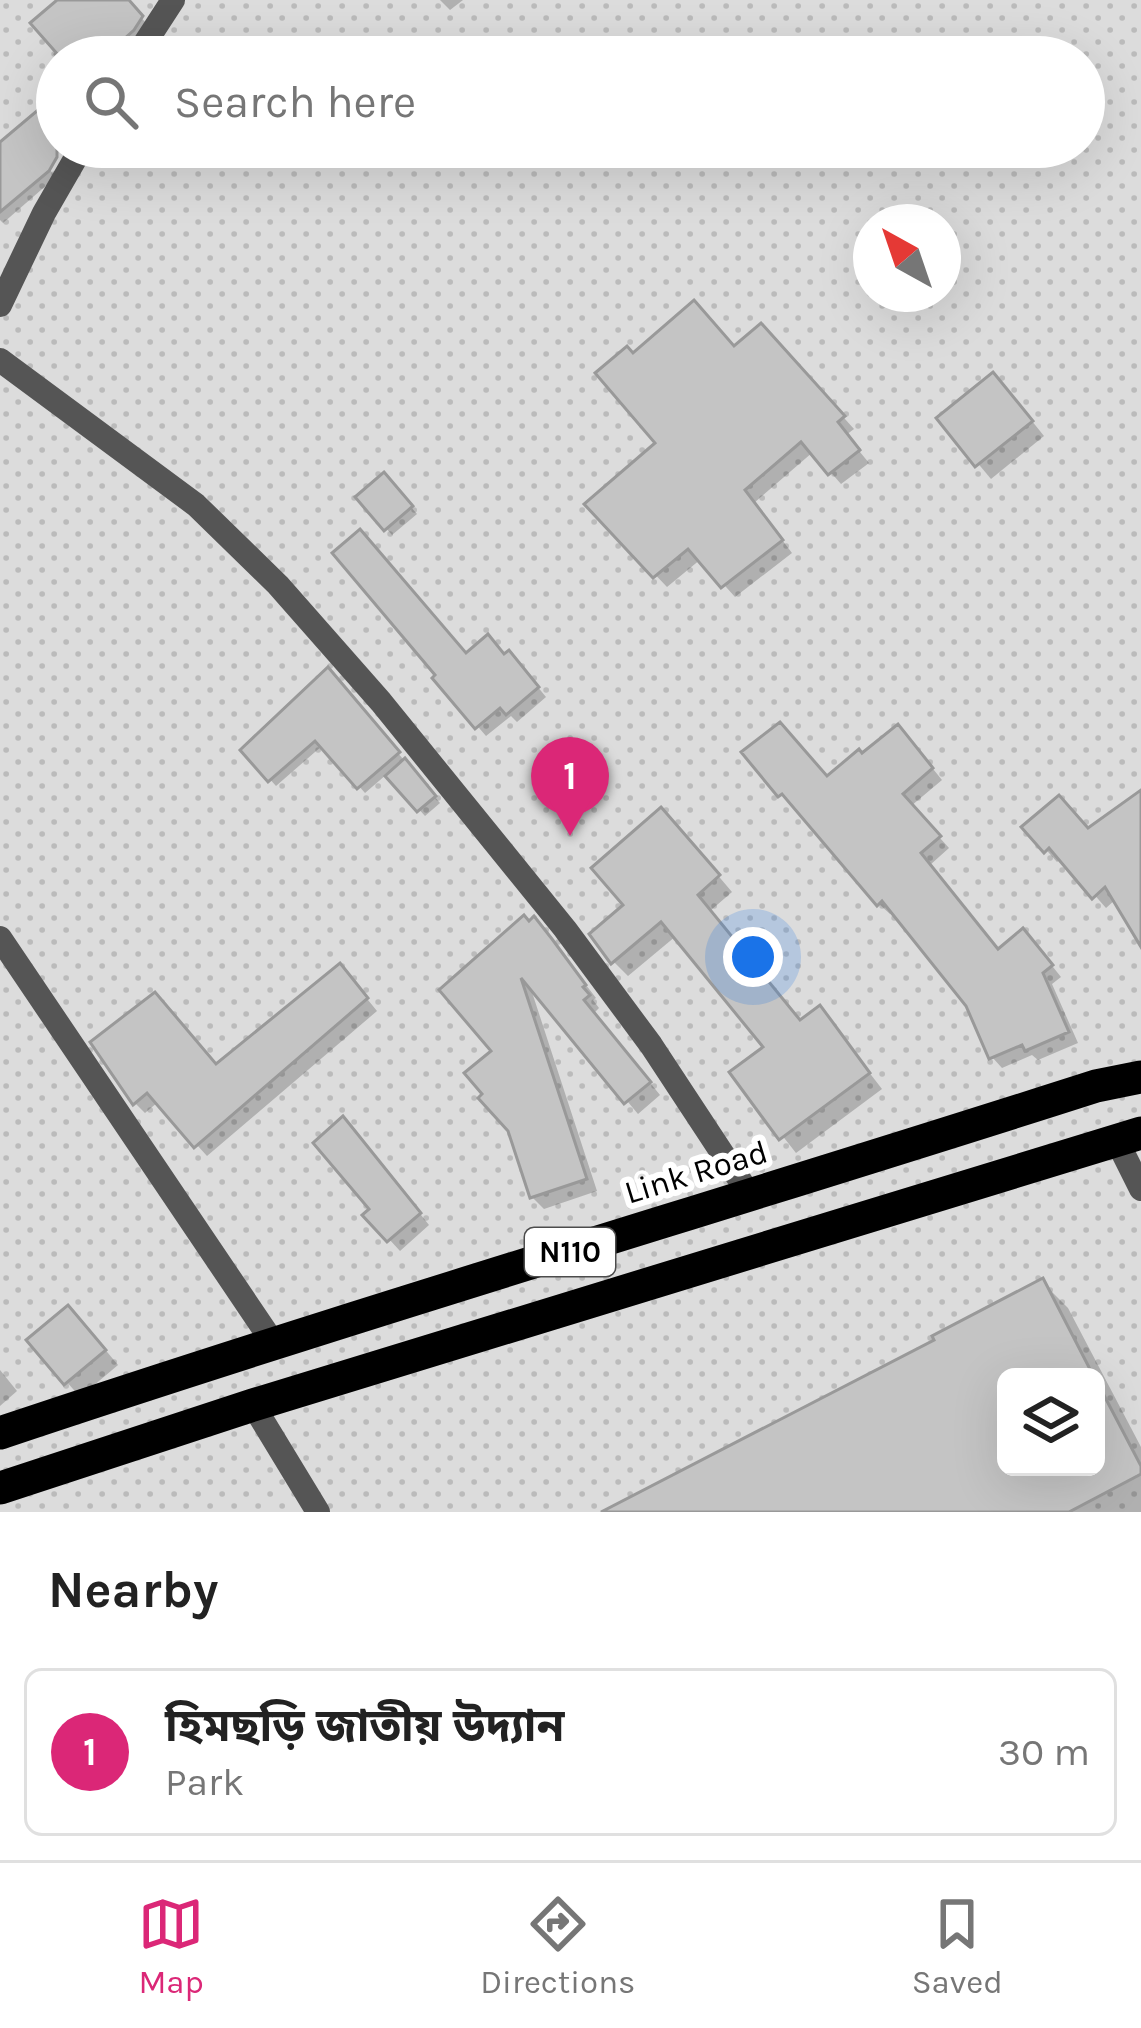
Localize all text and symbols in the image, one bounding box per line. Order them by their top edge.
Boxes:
search box [36,36,1105,168]
icon: search [78,69,144,135]
text: Search here [174,76,416,128]
north arrow [853,204,961,312]
pin: 1 [531,737,609,836]
your location [723,927,783,987]
street label: Link Road [620,1132,772,1212]
road number: N110 [525,1228,615,1276]
map controls [997,1368,1105,1476]
button: layers [997,1368,1105,1476]
text: Nearby [48,1560,218,1620]
text: হিমছড়ি জাতীয় উদ্যান [165,1700,564,1752]
text: 1 [83,1729,97,1775]
text: 30 m [998,1729,1090,1775]
text: Park [165,1759,244,1805]
tab: Map [138,1891,204,2001]
tab: Directions [480,1891,635,2001]
tab: Saved [912,1891,1003,2001]

